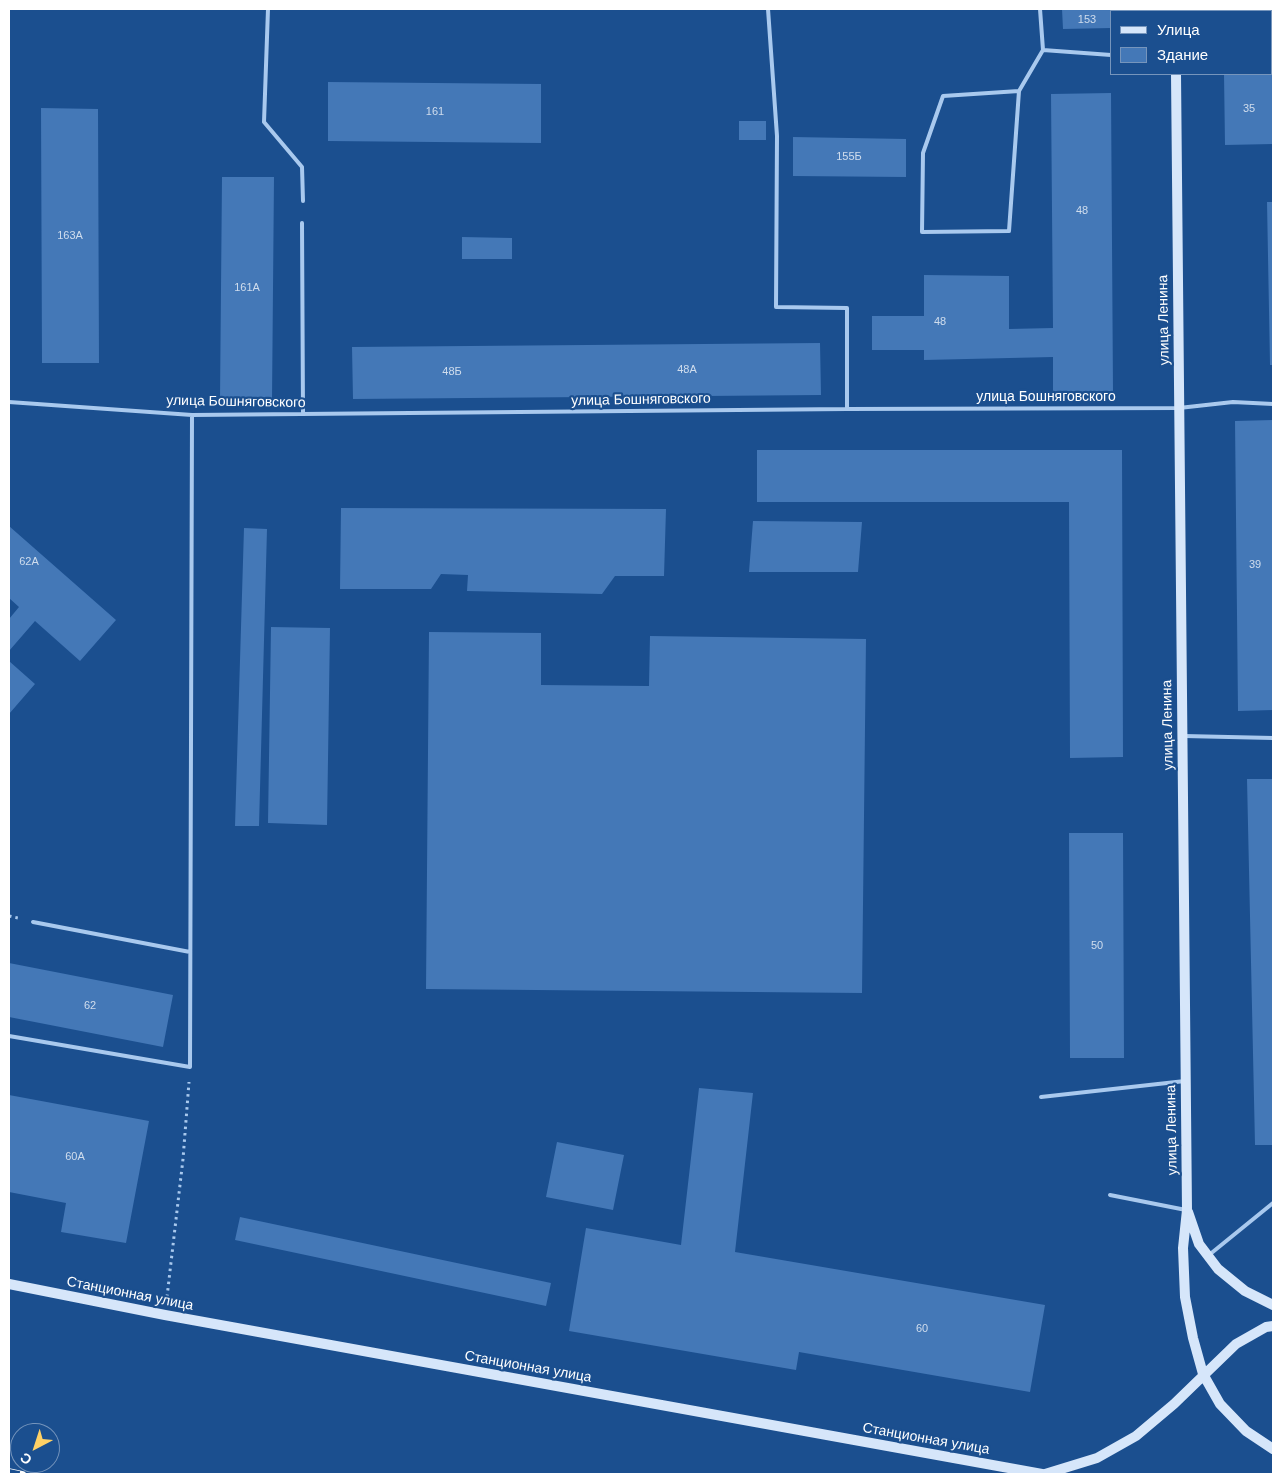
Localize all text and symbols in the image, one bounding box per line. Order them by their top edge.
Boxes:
legend [1110,10,1272,75]
house number: 153 [1078,13,1096,27]
text: Улица [1157,21,1200,38]
text: Здание [1157,46,1208,63]
house number: 35 [1243,102,1255,116]
house number: 161 [426,105,444,119]
house number: 155Б [836,150,862,164]
house number: 48 [1076,204,1088,218]
house number: 163А [57,229,83,243]
street label: улица Ленина [1155,275,1173,365]
house number: 161А [234,281,260,295]
house number: 48 [934,315,946,329]
house number: 48А [677,363,697,377]
house number: 48Б [442,365,462,379]
street label: улица Бошняговского [976,389,1116,405]
street label: улица Бошняговского [571,390,711,410]
street label: улица Бошняговского [166,392,306,412]
house number: 62А [19,555,39,569]
house number: 39 [1249,558,1261,572]
street label: улица Ленина [1159,680,1177,770]
house number: 50 [1091,939,1103,953]
house number: 62 [84,999,96,1013]
street label: улица Ленина [1163,1085,1181,1175]
house number: 60А [65,1150,85,1164]
street label: Станционная улица [65,1273,195,1315]
house number: 60 [916,1322,928,1336]
street label: Станционная улица [463,1348,593,1386]
street label: Станционная улица [861,1420,991,1458]
north arrow [10,1423,60,1473]
text: С [17,1449,35,1468]

